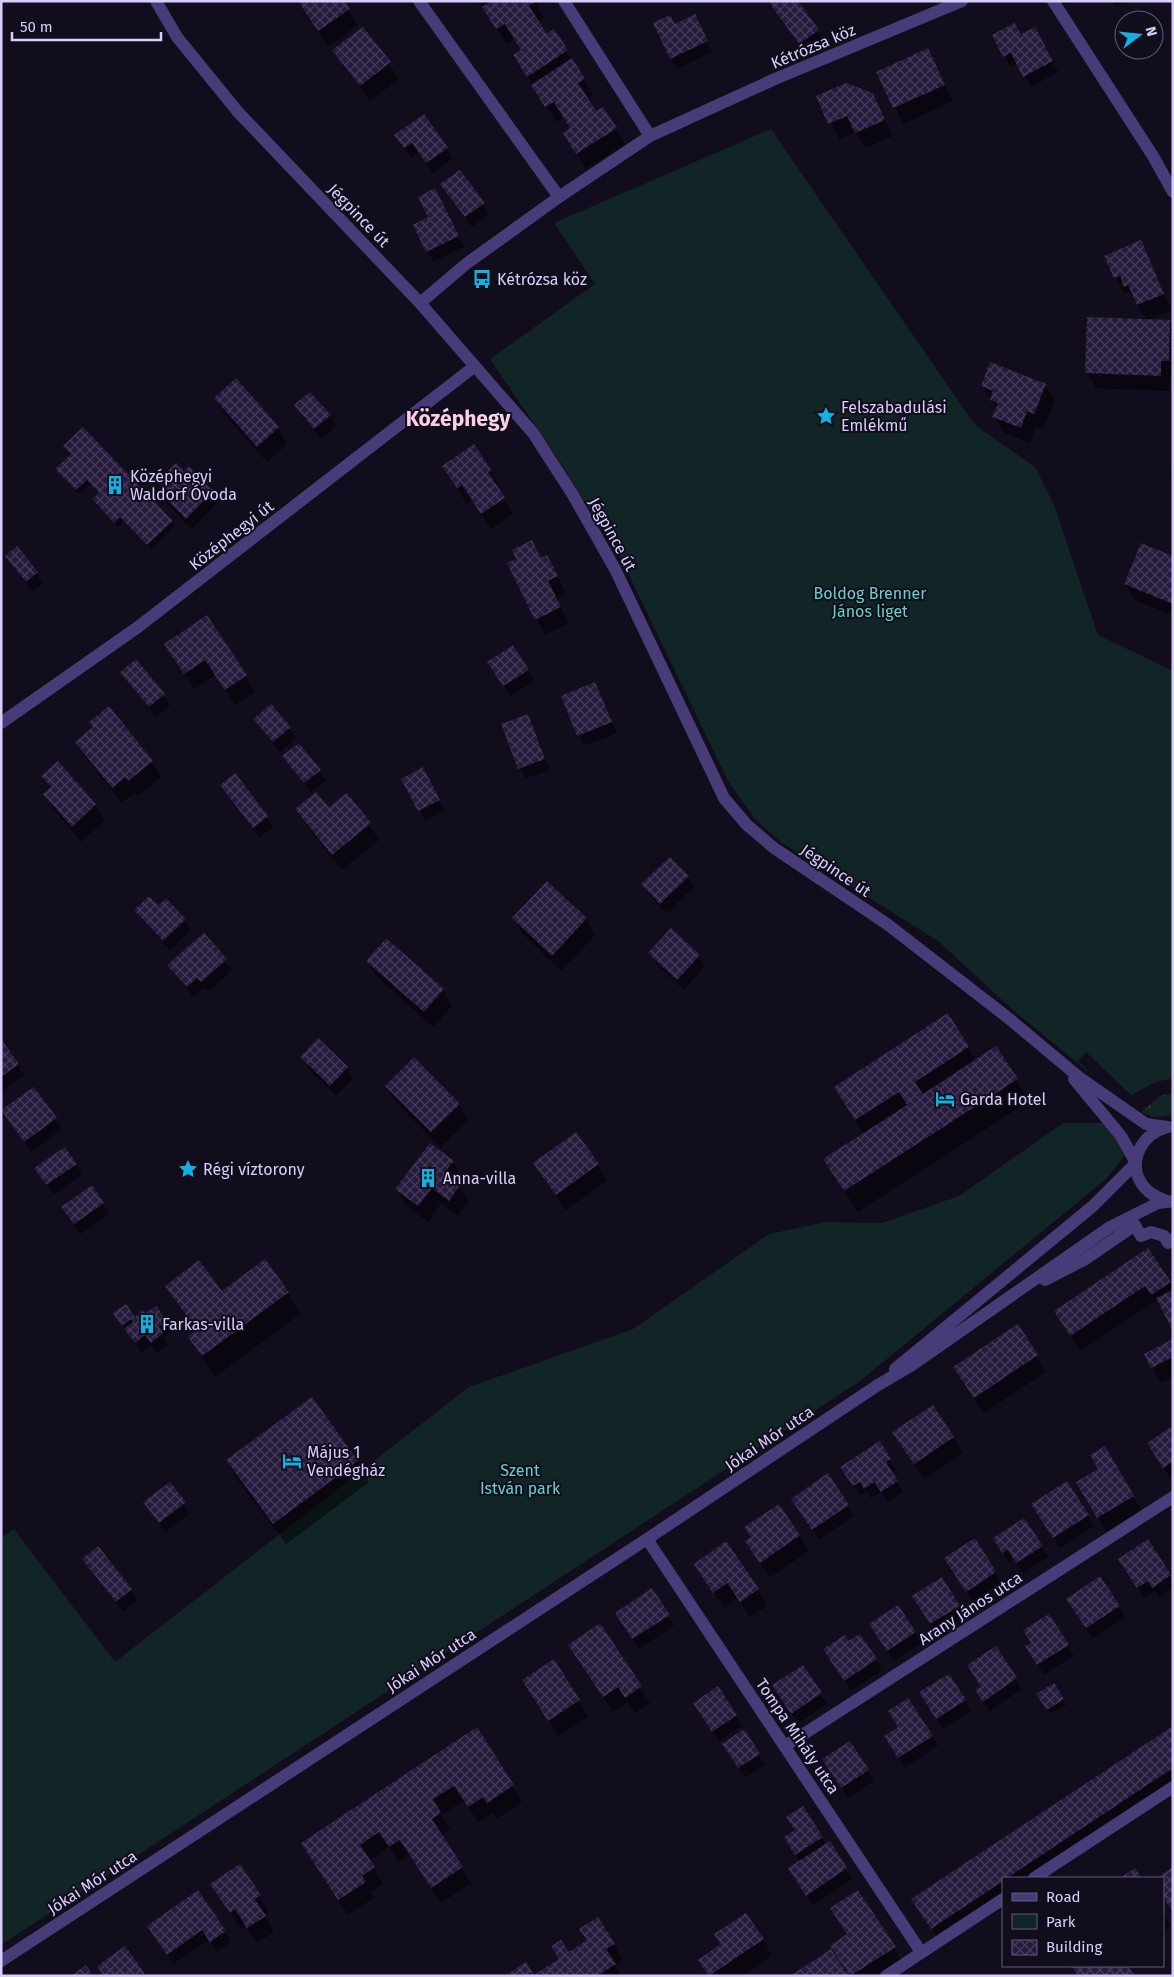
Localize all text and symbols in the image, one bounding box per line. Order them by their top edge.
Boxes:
scale bar [12,10,161,42]
north arrow [1114,10,1164,60]
text: 50 m [20,18,53,36]
street label: Kétrózsa köz [768,20,858,73]
text: N [1142,25,1160,38]
street label: Jégpince út [324,180,394,251]
bus stop icon: Kétrózsa köz [471,268,493,290]
place label: Kétrózsa köz [497,270,587,289]
place label: Felszabadulási Emlékmű [841,398,947,435]
place icon: Felszabadulási Emlékmű [815,405,837,427]
district label: Középhegy [406,406,510,432]
place label: Középhegyi Waldorf Óvoda [130,467,237,504]
building icon: Középhegyi Waldorf Óvoda [104,474,126,496]
street label: Jégpince út [585,494,641,574]
street label: Középhegyi út [185,496,277,574]
park label: Boldog Brenner János liget [814,584,927,621]
street label: Jégpince út [797,840,875,901]
hotel icon: Garda Hotel [934,1088,956,1110]
place label: Garda Hotel [960,1090,1046,1109]
place icon: Régi víztorony [177,1158,199,1180]
place label: Régi víztorony [203,1160,305,1179]
building icon: Anna-villa [417,1167,439,1189]
place label: Anna-villa [443,1169,516,1188]
building icon: Farkas-villa [136,1313,158,1335]
place label: Farkas-villa [162,1315,244,1334]
street label: Jókai Mór utca [721,1402,817,1475]
place label: Május 1 Vendégház [307,1443,385,1480]
hotel icon: Május 1 Vendégház [281,1450,303,1472]
park label: Szent István park [480,1461,561,1498]
street label: Arany János utca [915,1568,1026,1649]
street label: Jókai Mór utca [383,1624,480,1696]
street label: Tompa Mihály utca [752,1675,843,1798]
street label: Jókai Mór utca [44,1846,141,1918]
legend [1002,1877,1164,1967]
text: Road [1046,1888,1081,1906]
text: Park [1046,1913,1076,1931]
text: Building [1046,1938,1102,1956]

